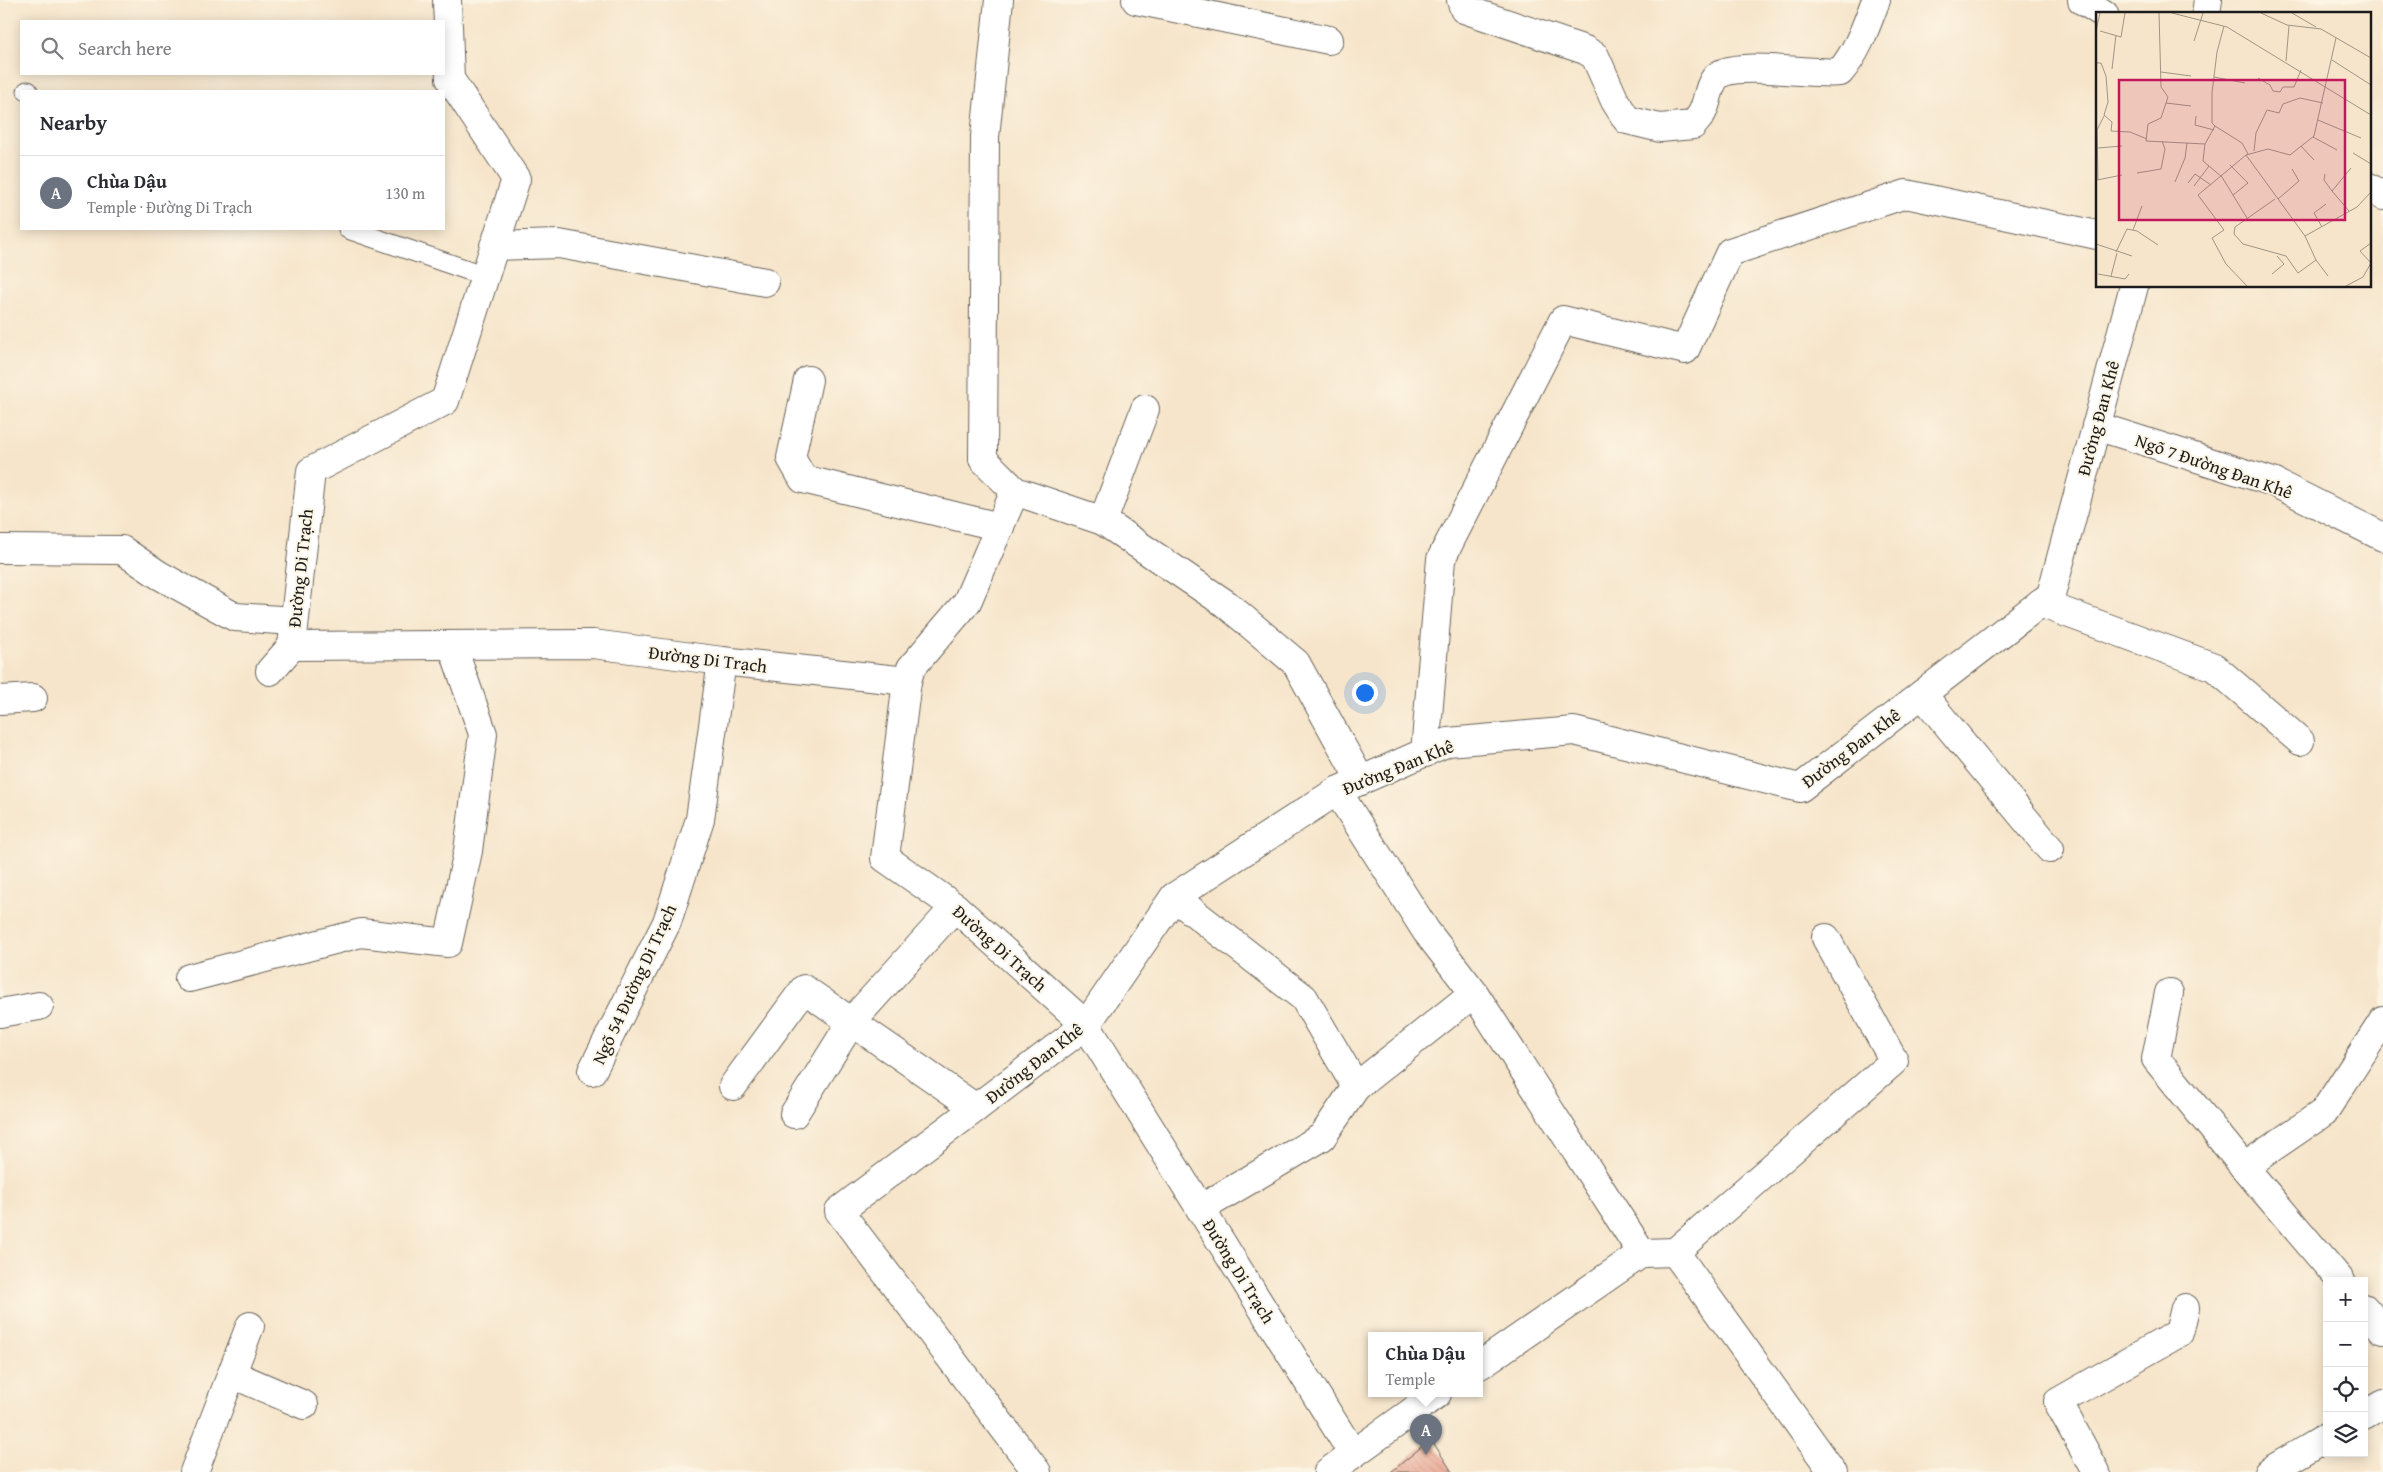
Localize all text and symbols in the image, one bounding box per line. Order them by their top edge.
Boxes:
inset map [2096,12,2370,288]
search box [20,20,445,75]
icon: search [38,34,66,62]
text: Search here [78,34,172,62]
text: Nearby [40,107,107,138]
text: Chùa Dậu [87,167,167,195]
text: A [51,181,61,205]
text: 130 m [385,181,425,205]
text: Temple · Đường Di Trạch [87,195,252,219]
street label: Đường Đan Khê [2070,357,2126,479]
street label: Ngõ 7 Đường Đan Khê [2132,426,2296,506]
street label: Đường Di Trạch [280,507,320,629]
street label: Đường Di Trạch [647,638,769,680]
your location [1352,680,1378,706]
street label: Đường Đan Khê [1796,702,1906,794]
street label: Đường Đan Khê [1338,732,1458,802]
street label: Đường Di Trạch [947,898,1053,998]
street label: Ngõ 54 Đường Di Trạch [585,899,683,1069]
street label: Đường Đan Khê [979,1016,1089,1110]
street label: Đường Di Trạch [1196,1213,1282,1329]
map controls [2323,1277,2368,1457]
button: + [2323,1277,2368,1322]
button: − [2323,1322,2368,1367]
popup [1368,1332,1483,1397]
text: Chùa Dậu [1386,1339,1465,1367]
text: Temple [1386,1367,1435,1391]
button: locate [2323,1367,2368,1412]
button: layers [2323,1412,2368,1457]
pin: A [1410,1414,1442,1455]

